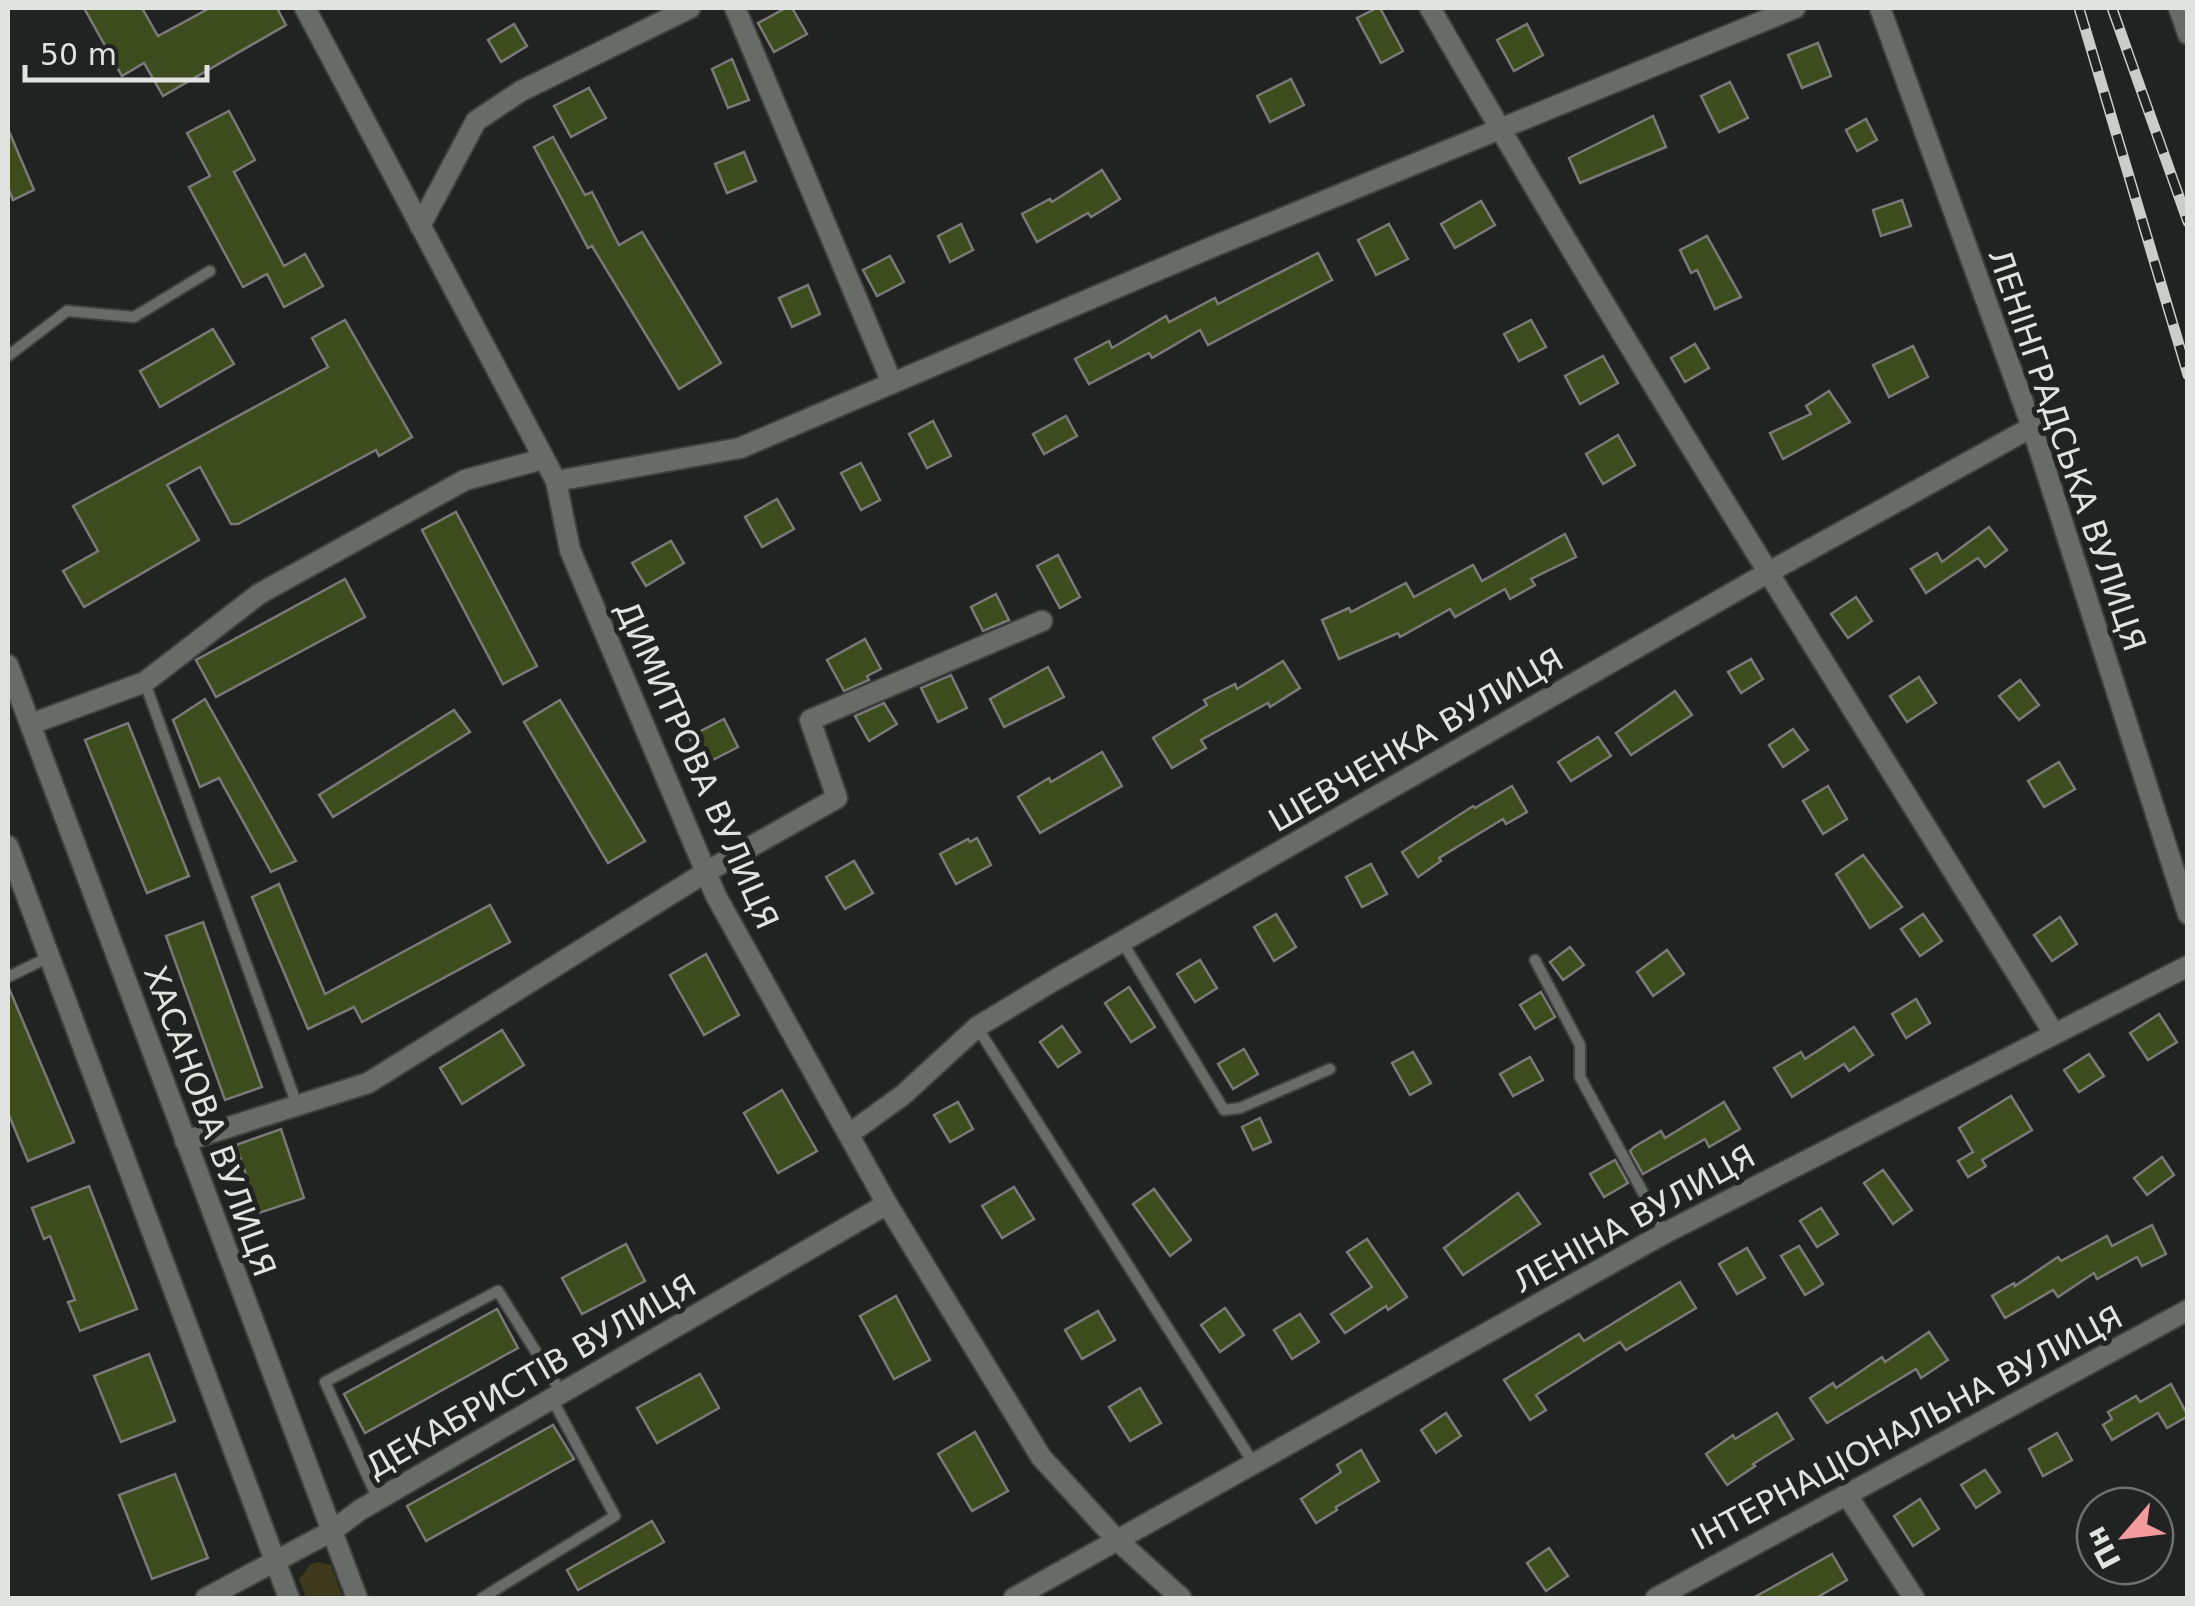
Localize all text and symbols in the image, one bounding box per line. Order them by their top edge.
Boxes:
scale bar [25,20,208,82]
text: 50 m [40,37,117,72]
street label: ЛЕНІНГРАДСЬКА ВУЛИЦЯ [1980,244,2154,656]
street label: ДИМИТРОВА ВУЛИЦЯ [607,595,787,935]
street label: ШЕВЧЕНКА ВУЛИЦЯ [1262,640,1570,840]
street label: ХАСАНОВА ВУЛИЦЯ [136,960,284,1282]
street label: ЛЕНІНА ВУЛИЦЯ [1507,1137,1761,1301]
street label: ДЕКАБРИСТІВ ВУЛИЦЯ [359,1266,703,1486]
street label: ІНТЕРНАЦІОНАЛЬНА ВУЛИЦЯ [1685,1298,2129,1558]
north arrow [2075,1486,2175,1586]
text: Пн [2079,1521,2128,1574]

